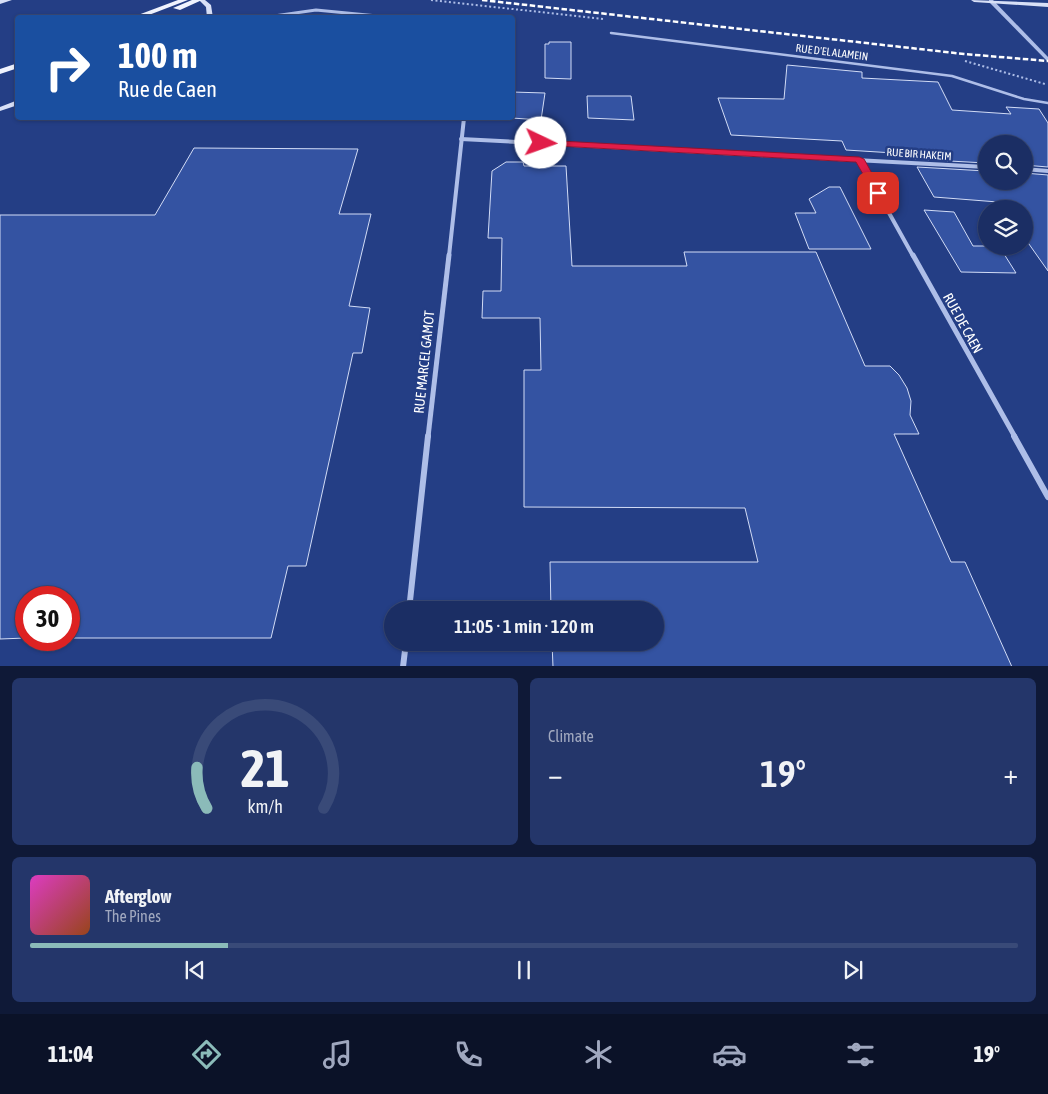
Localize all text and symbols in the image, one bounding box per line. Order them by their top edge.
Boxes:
icon: right [35,35,100,100]
text: 100 m [118,35,197,75]
street label: RUE D'EL ALAMEIN [795,42,869,62]
text: Rue de Caen [118,76,217,102]
position arrow [514,116,566,168]
map controls [978,135,1033,255]
button: search [978,135,1033,190]
street label: RUE BIR HAKEIM [886,146,952,162]
pin [857,172,899,214]
icon: arrive [864,179,892,207]
button: layers [978,200,1033,255]
street label: RUE DE CAEN [940,290,986,356]
street label: RUE MARCEL GAMOT [411,310,437,414]
speed limit sign: 30 [15,586,80,651]
text: 11:05 · 1 min · 120 m [454,615,594,637]
text: Climate [548,727,594,745]
text: 21 [241,738,289,798]
text: 19° [760,752,806,795]
text: − [548,758,563,790]
text: + [1003,758,1018,790]
text: km/h [247,796,283,817]
text: Afterglow [105,885,172,907]
text: The Pines [105,907,161,925]
icon: previous [181,956,209,984]
icon: pause [510,956,538,984]
icon: next [839,956,867,984]
icon: directions [189,1037,224,1072]
icon: music [320,1037,355,1072]
icon: phone [451,1037,486,1072]
icon: climate [581,1037,616,1072]
icon: car [712,1037,747,1072]
icon: filters [843,1037,878,1072]
text: 11:04 [48,1041,94,1067]
text: 19° [973,1041,1000,1067]

